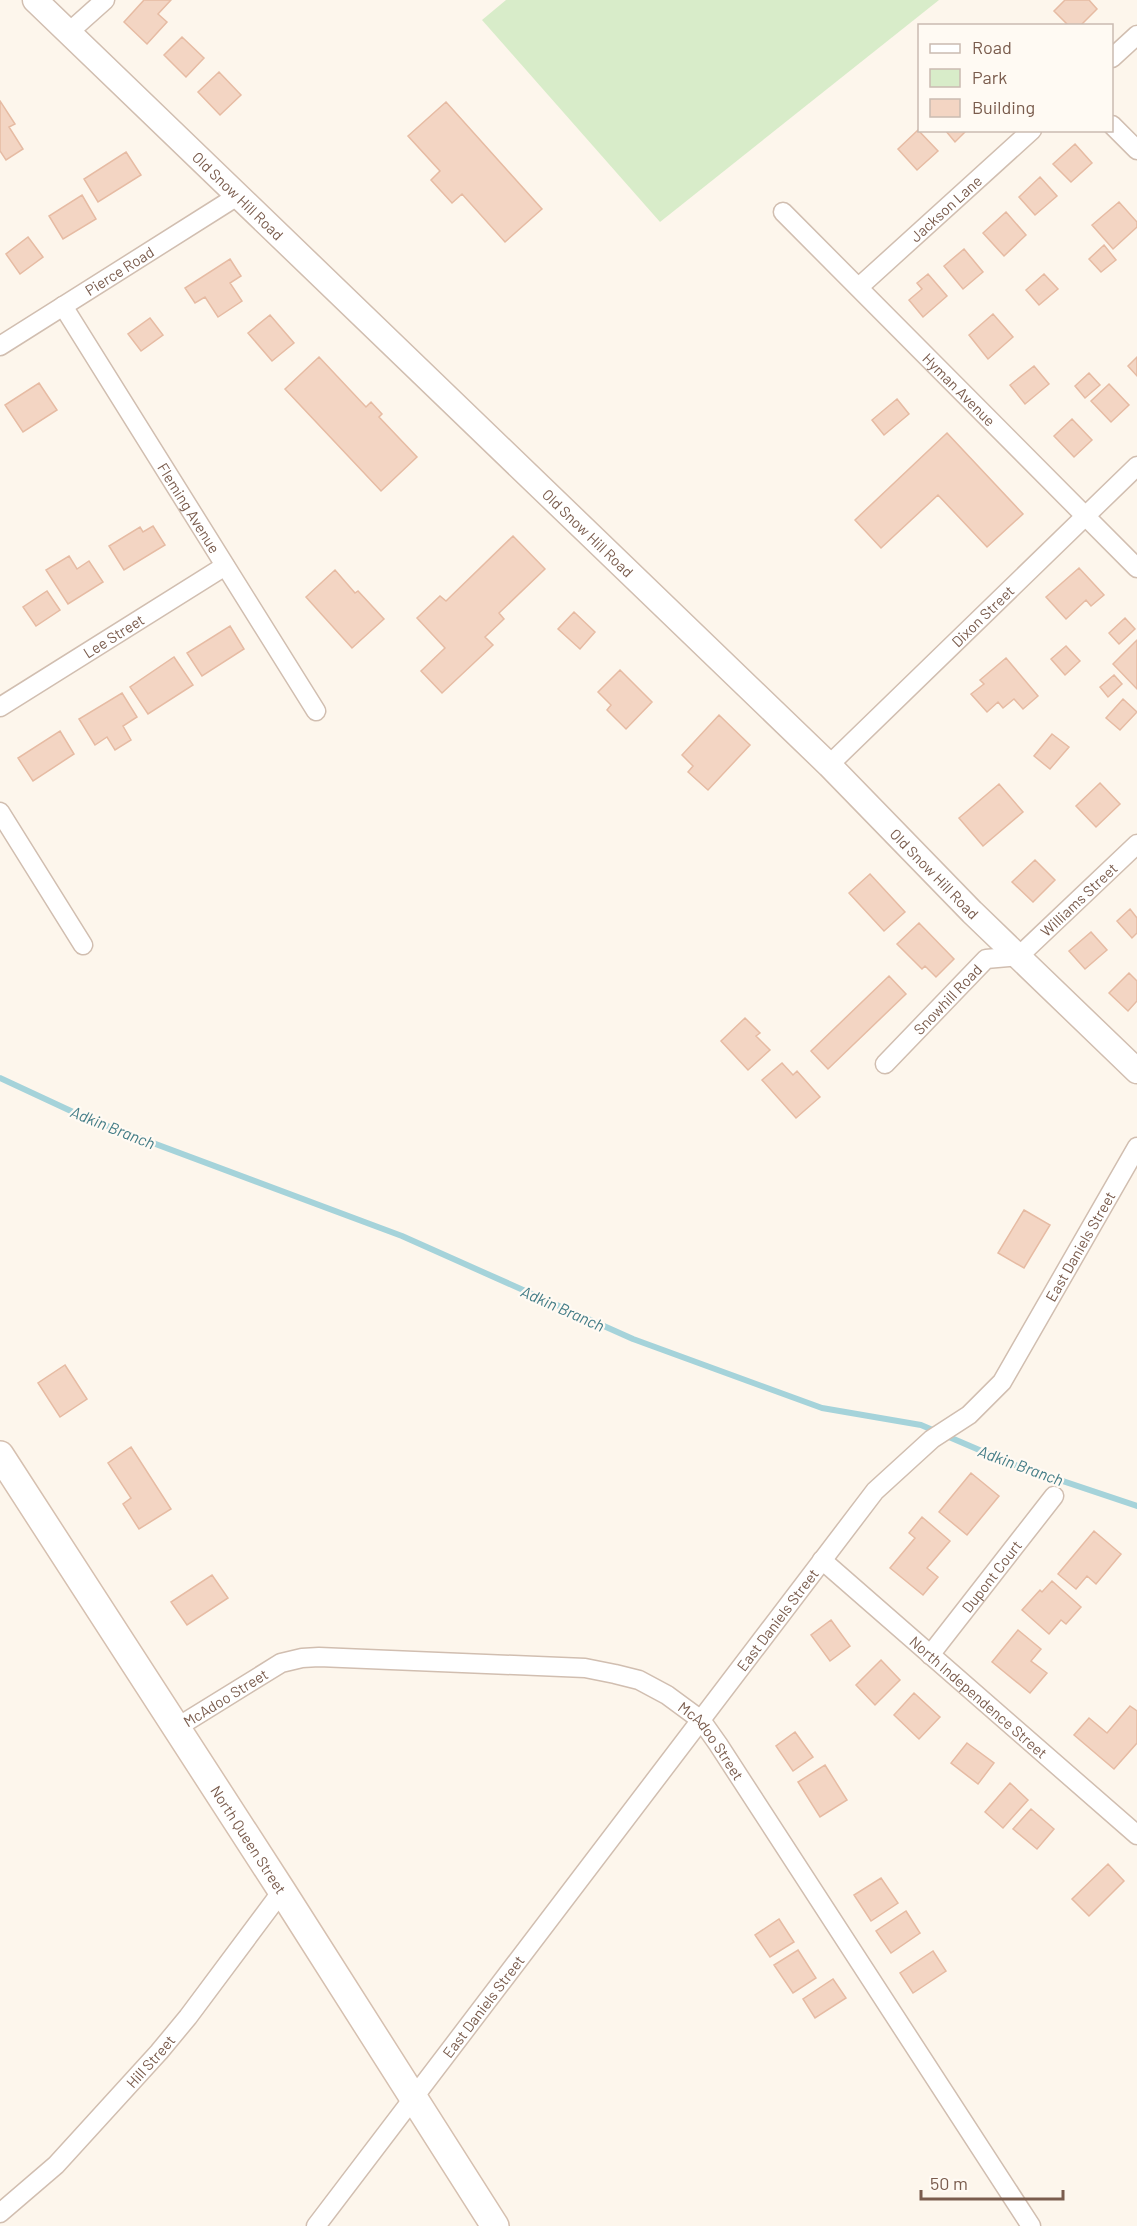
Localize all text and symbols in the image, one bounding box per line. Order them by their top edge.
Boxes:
legend [918,24,1113,132]
text: Road [972,36,1012,58]
text: Park [972,66,1007,88]
text: Building [972,96,1035,118]
street label: Old Snow Hill Road [189,148,287,244]
street label: Jackson Lane [906,171,985,245]
street label: Pierce Road [81,242,157,299]
street label: Hyman Avenue [919,349,999,430]
street label: Fleming Avenue [154,459,224,556]
street label: Old Snow Hill Road [539,485,637,581]
street label: Dixon Street [947,582,1018,650]
street label: Lee Street [80,610,147,662]
street label: Old Snow Hill Road [887,825,983,923]
street label: Williams Street [1036,859,1121,940]
street label: Snowhill Road [910,960,985,1038]
water label: Adkin Branch [68,1101,158,1153]
street label: East Daniels Street [1041,1188,1119,1304]
water label: Adkin Branch [518,1281,608,1335]
water label: Adkin Branch [976,1441,1066,1489]
street label: Dupont Court [958,1536,1025,1616]
street label: East Daniels Street [733,1565,822,1674]
street label: North Independence Street [906,1632,1051,1762]
street label: McAdoo Street [180,1665,271,1730]
street label: McAdoo Street [675,1698,748,1783]
street label: North Queen Street [207,1782,290,1897]
street label: East Daniels Street [438,1952,528,2061]
street label: Hill Street [122,2031,178,2091]
scale bar [921,2163,1064,2201]
text: 50 m [930,2172,968,2194]

